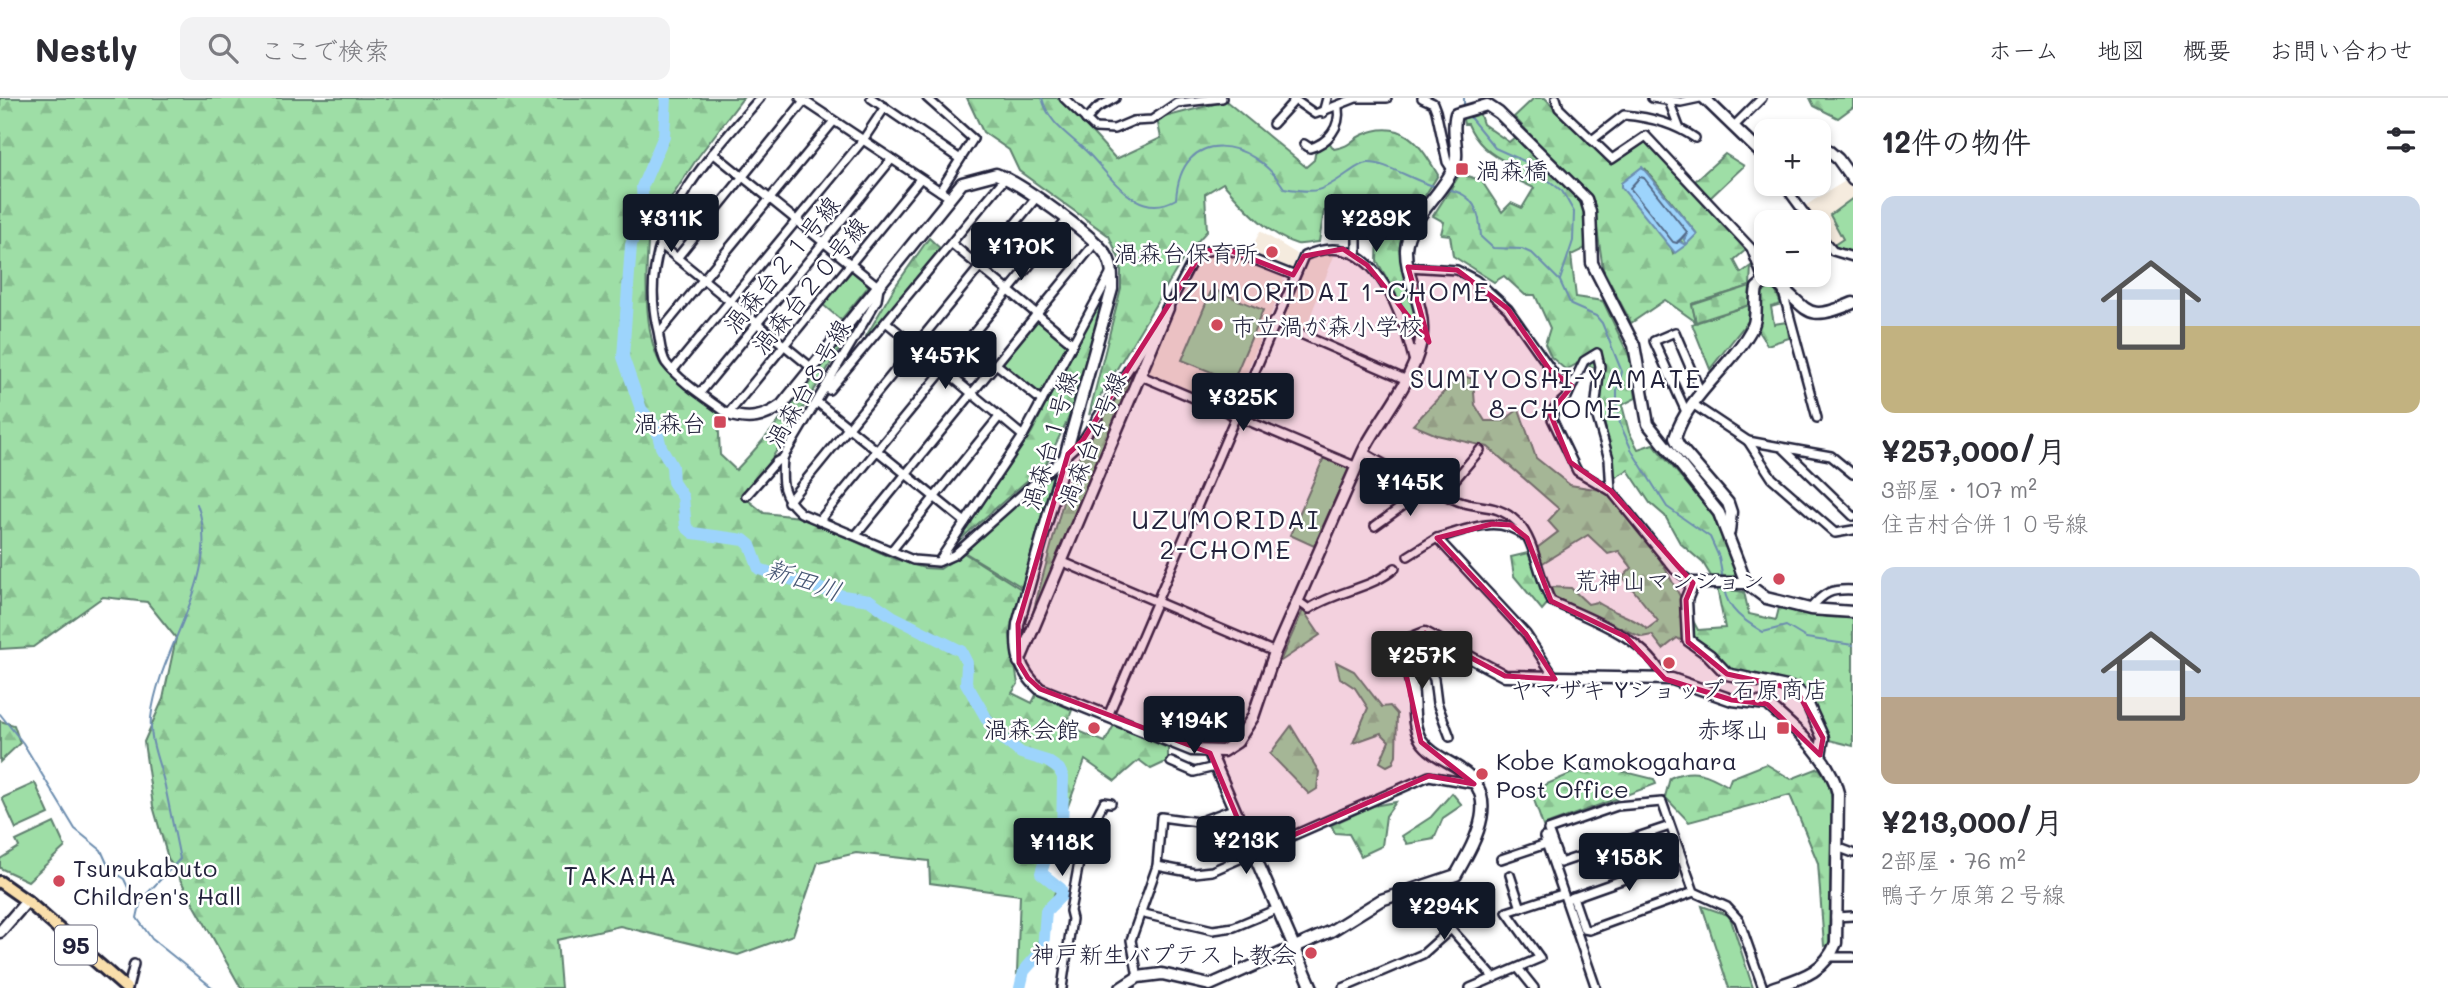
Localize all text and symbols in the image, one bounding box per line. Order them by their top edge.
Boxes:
search box [180,17,670,80]
text: Nestly [35,27,138,70]
icon: search [204,29,242,67]
text: ここで検索 [260,33,390,67]
text: ホーム [1988,34,2059,65]
text: 地図 [2097,34,2145,65]
text: 概要 [2183,34,2231,65]
text: お問い合わせ [2269,34,2413,65]
map controls [1754,119,1831,287]
button: + [1754,119,1831,196]
text: 12件の物件 [1881,121,2031,161]
icon: filters [2382,121,2420,159]
place label: 渦森橋 [1476,154,1548,185]
marker: 渦森橋 [1454,161,1470,177]
street label: 渦森台２１号線 [716,189,846,339]
pin: ¥311K [622,194,720,254]
pin: ¥289K [1327,194,1425,254]
text: ¥311K [639,202,703,232]
text: ¥289K [1340,202,1412,232]
street label: 渦森台２０号線 [744,210,874,360]
button: − [1754,210,1831,287]
pin: ¥170K [972,222,1070,282]
text: ¥170K [987,230,1055,260]
place label: 渦森台保育所 [1114,237,1258,268]
icon: home [2088,242,2214,368]
marker: 渦森台保育所 [1264,244,1280,260]
district label: UZUMORIDAI 1-CHOME [1161,274,1491,308]
place label: 市立渦が森小学校 [1231,310,1423,341]
street label: 渦森台８号線 [758,313,856,453]
marker: 市立渦が森小学校 [1209,317,1225,333]
pin: ¥457K [896,331,994,391]
text: ¥457K [909,339,981,369]
district label: SUMIYOSHI-YAMATE 8-CHOME [1410,361,1702,425]
street label: 渦森台４号線 [1050,366,1132,512]
street label: 渦森台１号線 [1014,367,1084,513]
pin: ¥325K [1194,374,1292,433]
text: ¥325K [1208,381,1278,411]
place label: 渦森台 [634,407,706,438]
marker: 渦森台 [712,414,728,430]
text: ¥257,000/月 [1881,430,2066,470]
pin: ¥145K [1361,458,1459,518]
text: ¥145K [1376,466,1444,496]
text: 3部屋 · 107 m² [1881,474,2037,504]
district label: UZUMORIDAI 2-CHOME [1132,502,1320,566]
text: 住吉村合併１０号線 [1881,508,2088,538]
water label: 新田川 [762,550,846,608]
place label: 荒神山マンション [1574,564,1765,595]
marker: 荒神山マンション [1771,571,1787,587]
icon: home [2088,613,2214,739]
pin: ¥257K [1373,632,1471,691]
text: ¥257K [1387,639,1457,669]
marker: ヤマザキ Yショップ 石原商店 [1661,655,1677,671]
place label: ヤマザキ Yショップ 石原商店 [1510,673,1828,704]
pin: ¥194K [1145,696,1243,756]
text: ¥194K [1160,704,1228,734]
place label: 渦森会館 [984,713,1080,744]
place label: 赤塚山 [1697,713,1769,744]
marker: 渦森会館 [1086,720,1102,736]
marker: 赤塚山 [1775,720,1791,736]
place label: Kobe Kamokogahara Post Office [1496,745,1737,804]
marker: Kobe Kamokogahara Post Office [1474,766,1490,782]
text: ¥213,000/月 [1881,801,2063,841]
pin: ¥213K [1197,816,1295,876]
pin: ¥118K [1013,818,1111,878]
text: ¥213K [1212,824,1280,854]
text: ¥118K [1030,826,1094,856]
pin: ¥158K [1580,834,1678,893]
text: ¥158K [1595,841,1663,871]
text: 2部屋 · 76 m² [1881,845,2026,875]
place label: Tsurukabuto Children's Hall [73,852,241,911]
district label: TAKAHA [564,858,678,892]
marker: Tsurukabuto Children's Hall [51,873,67,889]
text: 鴨子ケ原第２号線 [1881,879,2065,909]
pin: ¥294K [1395,882,1493,942]
text: ¥294K [1408,890,1480,920]
road number: 95 [55,926,97,964]
place label: 神戸新生バプテスト教会 [1031,938,1297,969]
marker: 神戸新生バプテスト教会 [1303,945,1319,961]

